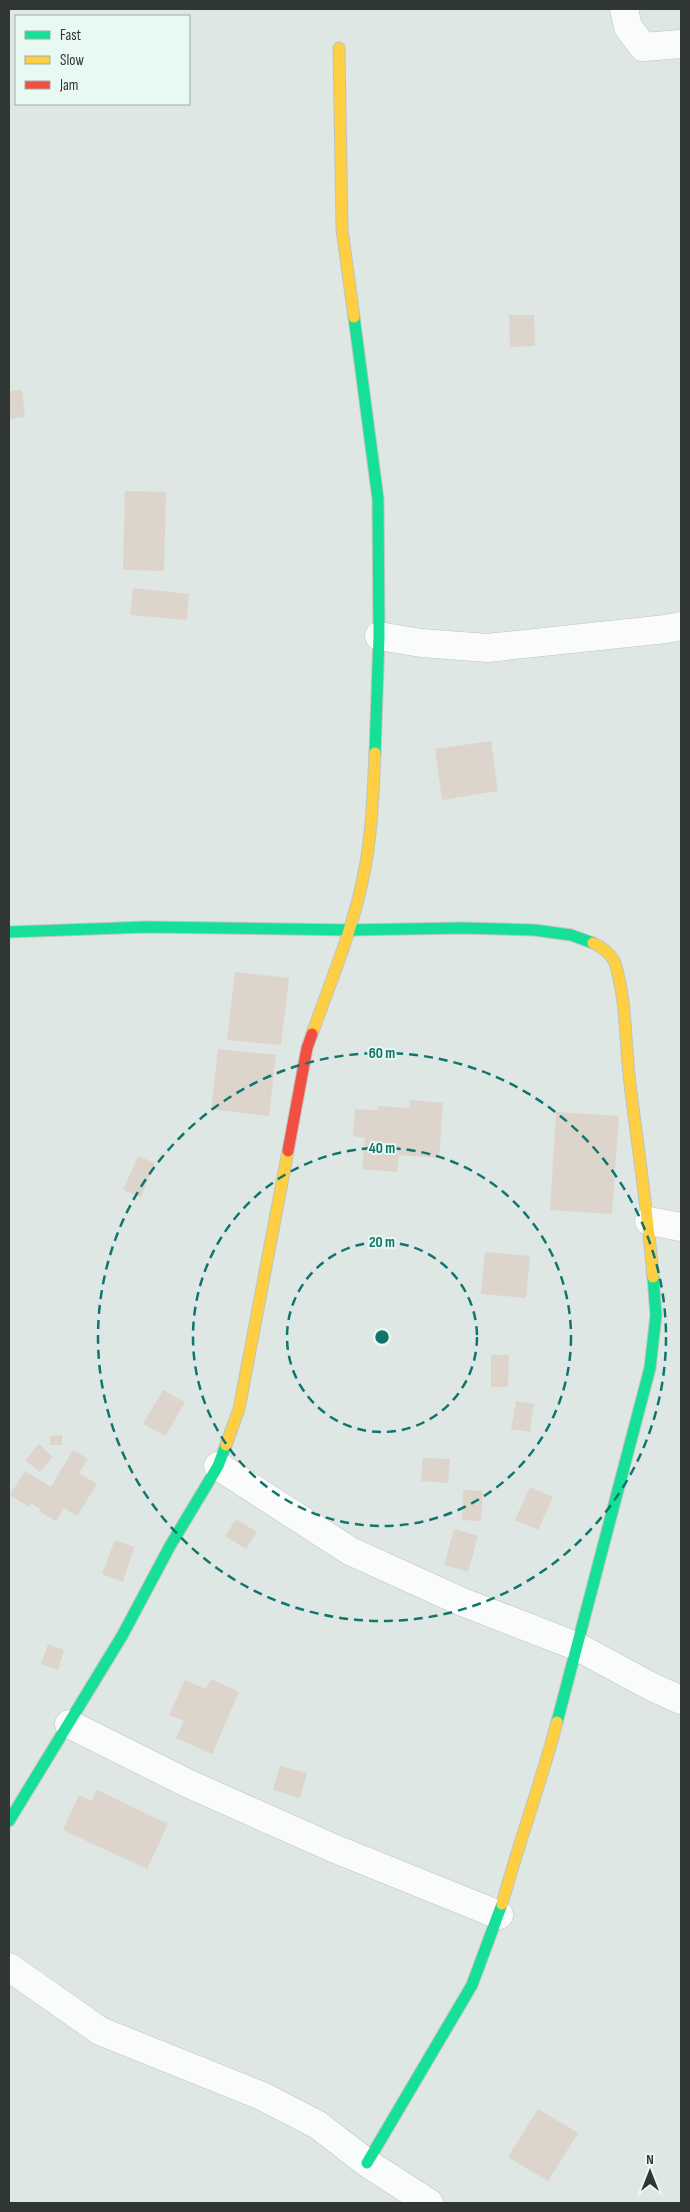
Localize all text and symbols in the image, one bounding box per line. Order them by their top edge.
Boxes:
legend [15,15,190,105]
text: Fast [60,26,82,45]
text: Slow [60,51,84,70]
text: Jam [59,76,78,95]
text: 60 m [369,1044,395,1063]
text: 40 m [369,1139,395,1158]
text: 20 m [369,1233,395,1252]
centre of rings [373,1328,391,1346]
north arrow [625,2147,675,2197]
text: N [646,2151,654,2168]

